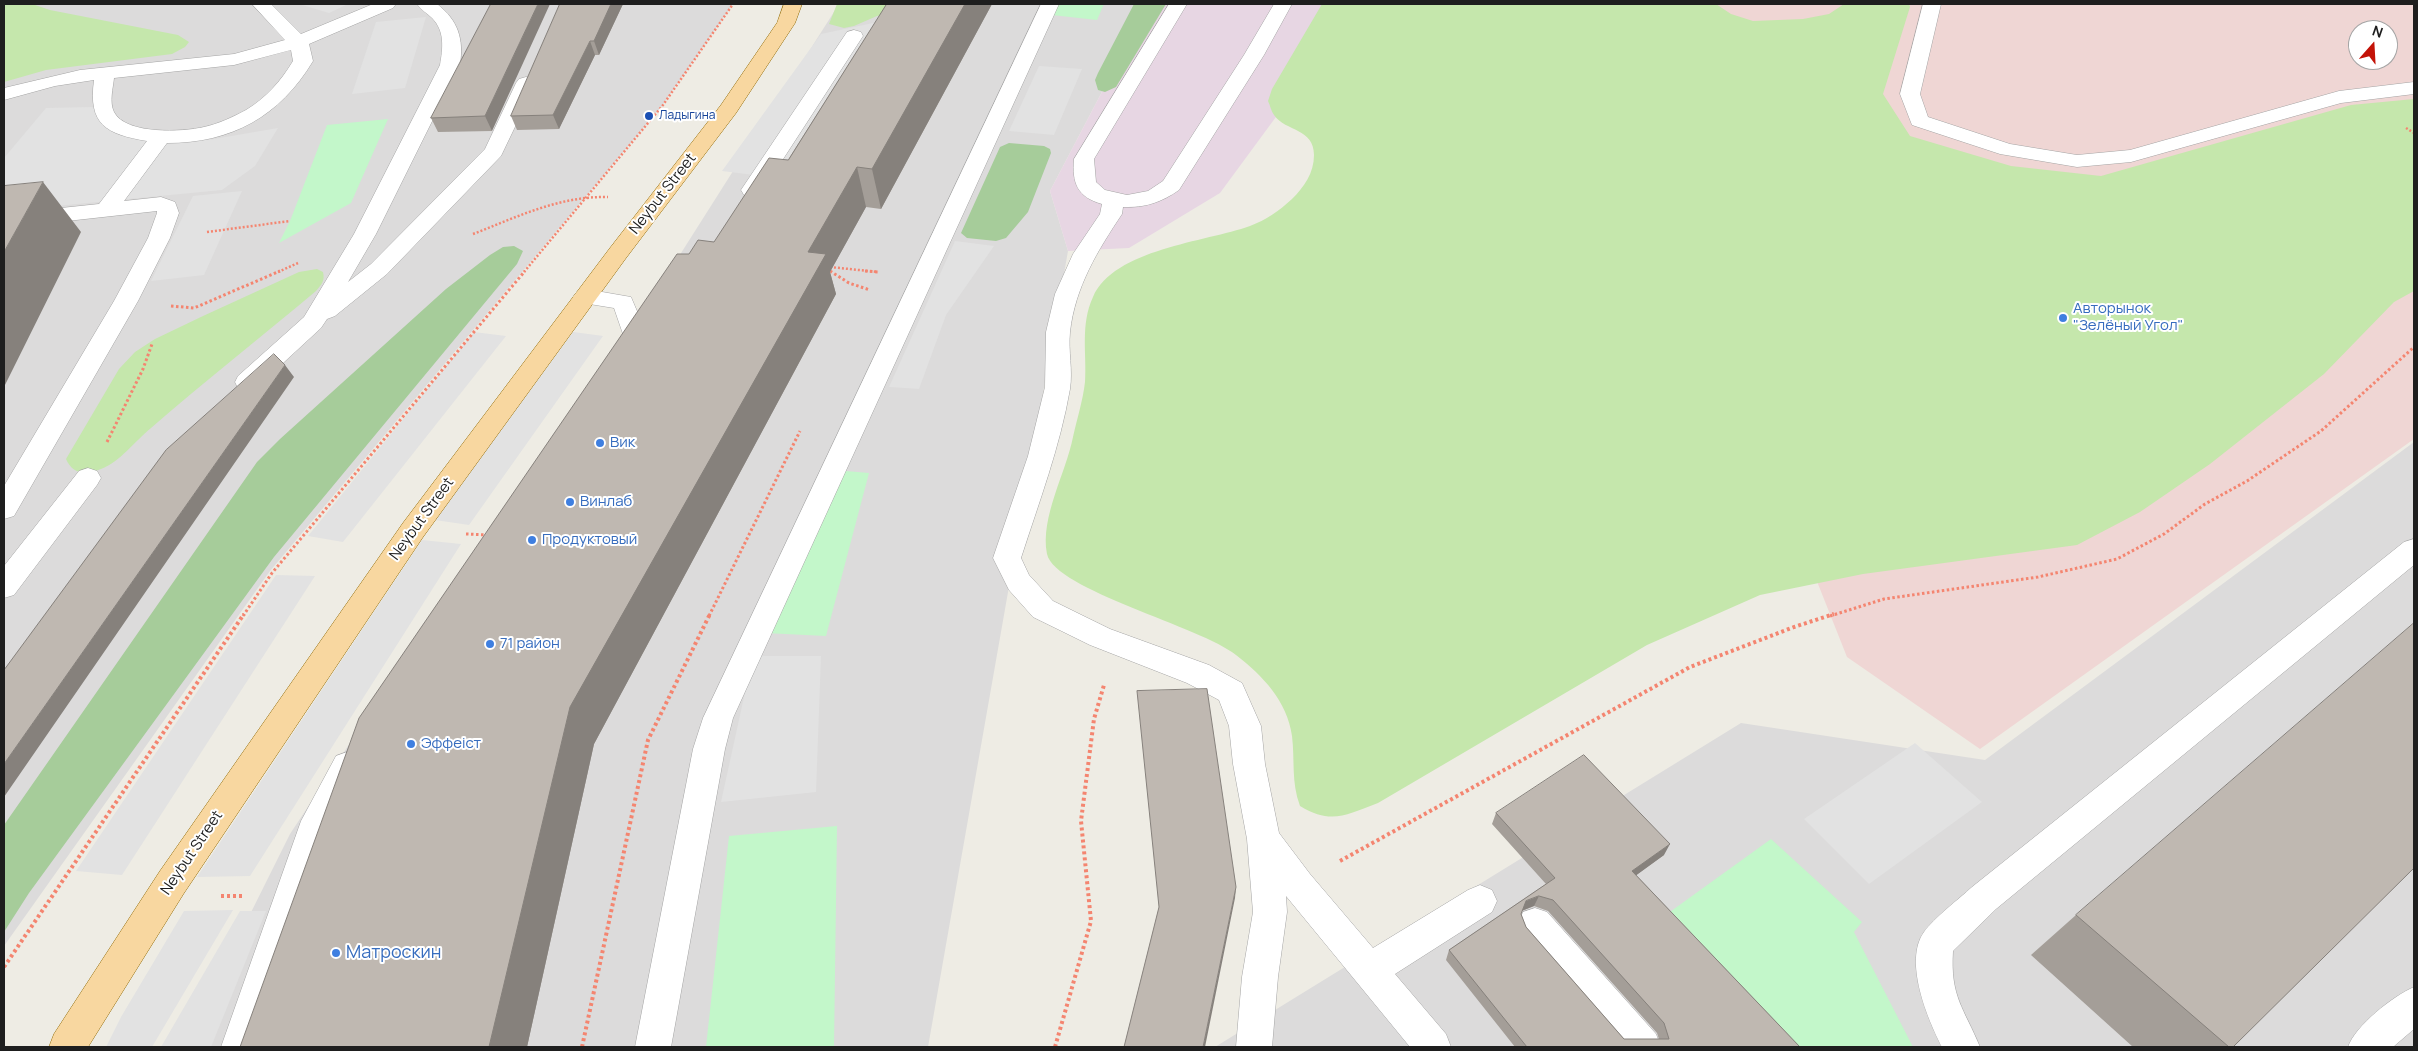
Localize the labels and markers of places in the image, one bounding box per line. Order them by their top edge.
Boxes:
place label: Ладыгина [659,109,715,123]
marker: Ладыгина [643,110,655,122]
place label: Авторынок "Зелёный Угол" [2073,300,2183,335]
marker: Авторынок "Зелёный Угол" [2057,312,2069,324]
place label: Вик [610,434,635,452]
marker: Вик [594,437,606,449]
place label: Винлаб [580,493,632,511]
marker: Винлаб [564,496,576,508]
place label: Продуктовый [542,531,637,549]
marker: Продуктовый [526,534,538,546]
place label: 71 район [500,635,560,653]
marker: 71 район [484,638,496,650]
place label: Эффеiст [421,735,481,753]
marker: Эффеiст [405,738,417,750]
place label: Матроскин [346,942,441,964]
marker: Матроскин [330,947,342,959]

